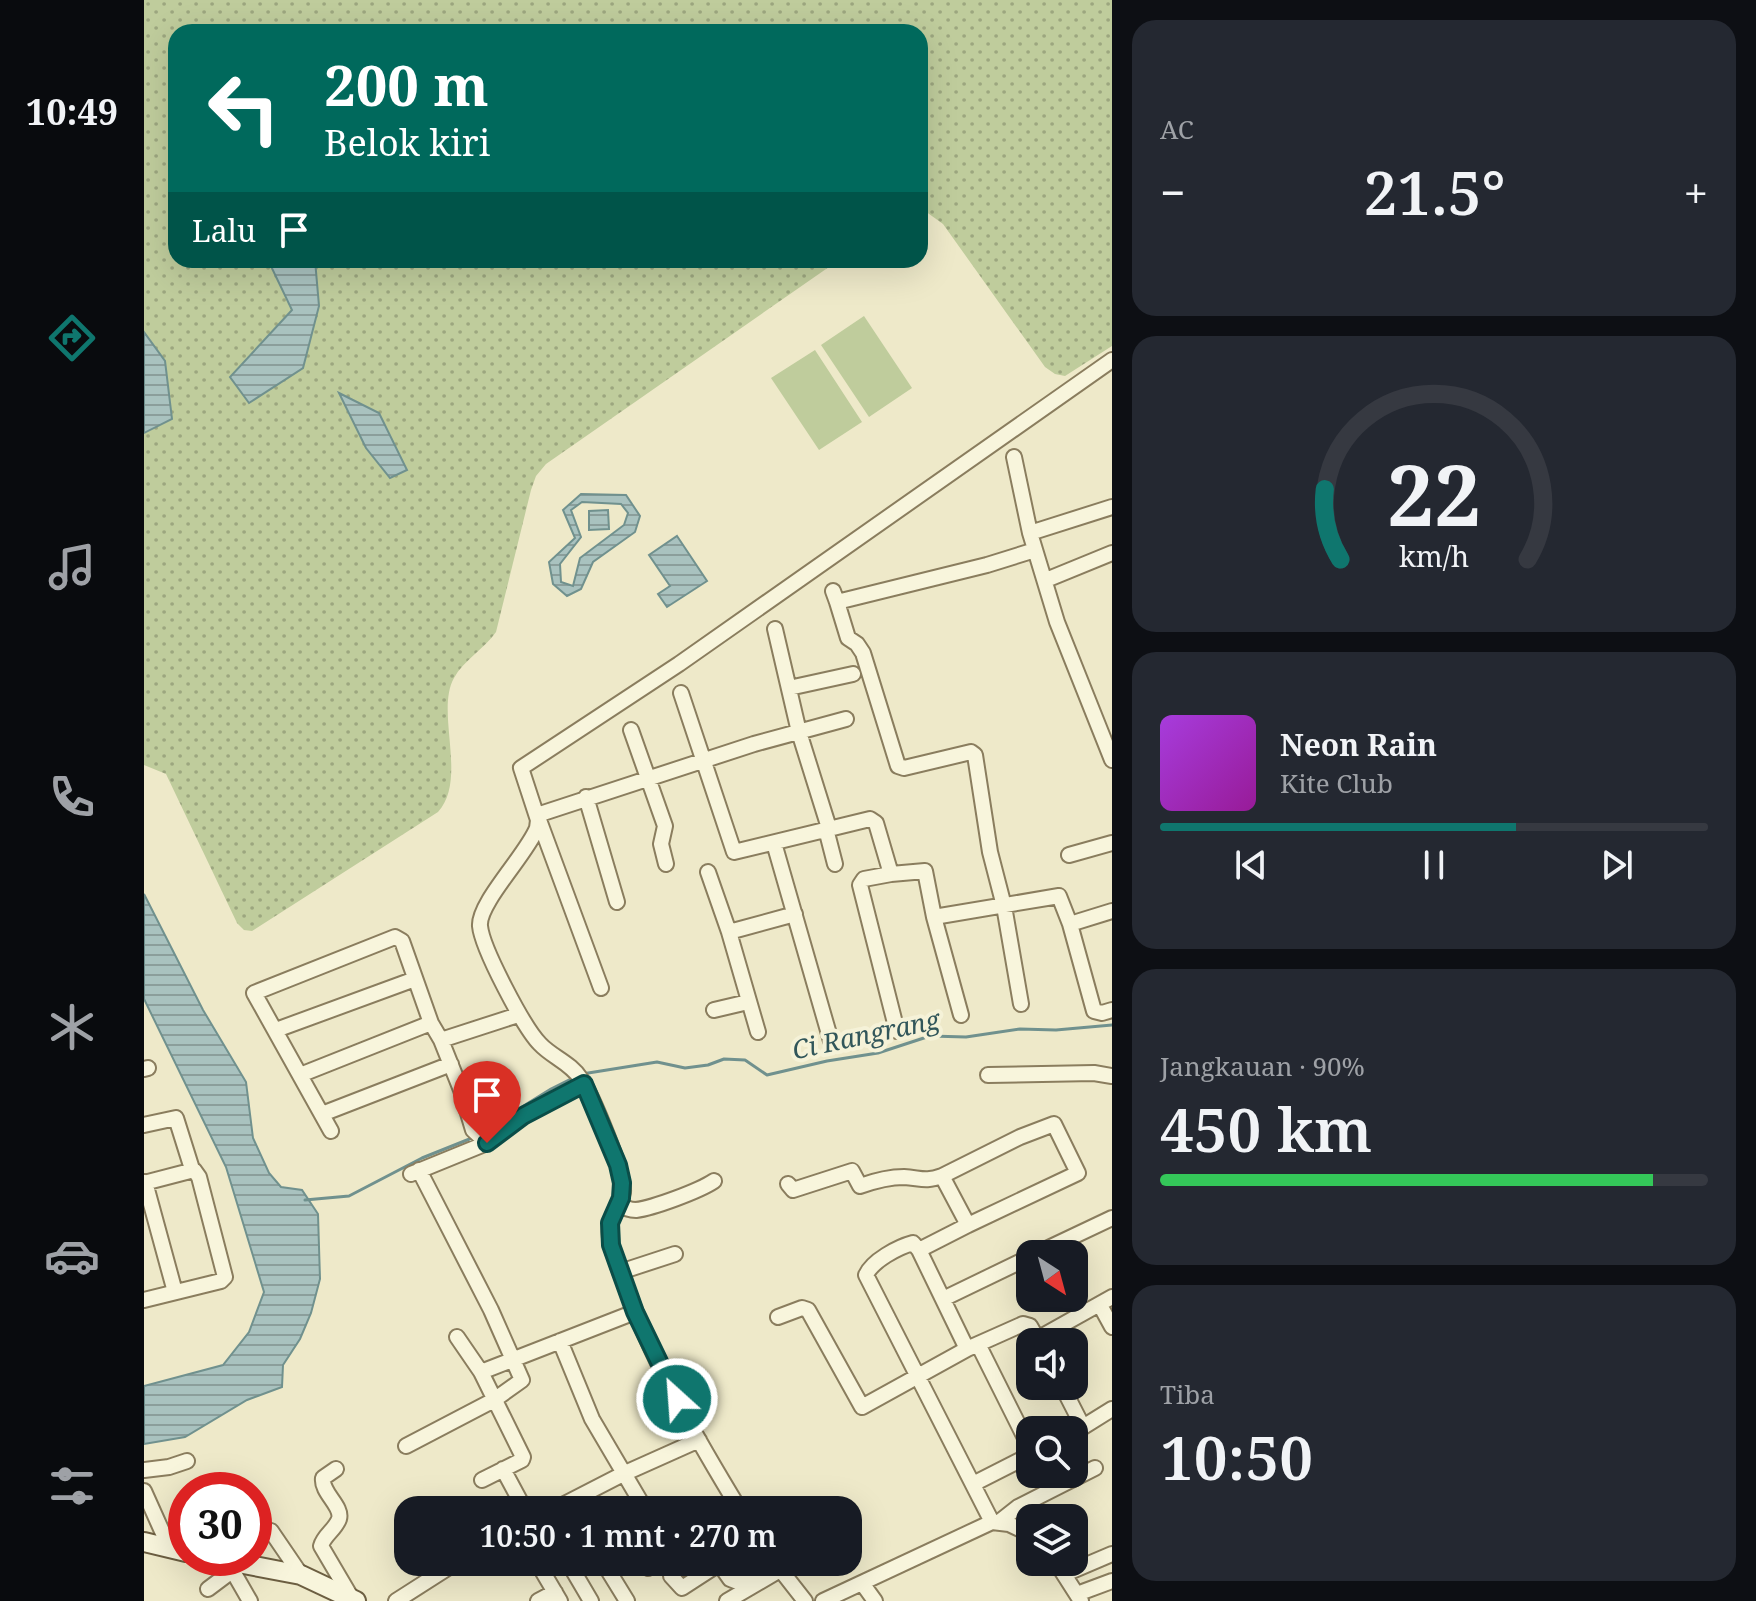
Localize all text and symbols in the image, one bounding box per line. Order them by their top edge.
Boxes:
text: 200 m [324,46,489,122]
icon: left [192,56,296,160]
text: 10:49 [26,87,118,136]
text: AC [1160,111,1194,147]
text: Belok kiri [324,118,490,167]
text: 21.5° [1363,151,1505,233]
text: − [1160,162,1185,222]
text: + [1683,162,1708,222]
icon: arrive [272,208,316,252]
text: Lalu [192,210,256,251]
icon: directions [44,310,100,366]
text: 22 [1387,437,1481,550]
text: km/h [1399,536,1469,575]
icon: music [44,539,100,595]
text: Neon Rain [1280,724,1437,765]
text: Kite Club [1280,765,1393,801]
icon: phone [44,769,100,825]
icon: previous [1229,843,1273,887]
icon: pause [1412,843,1456,887]
icon: next [1595,843,1639,887]
icon: climate [44,999,100,1055]
water label: Ci Rangrang [789,1000,944,1067]
text: Jangkauan · 90% [1160,1048,1365,1084]
pin [453,1061,521,1143]
icon: arrive [465,1073,509,1117]
text: 450 km [1160,1088,1372,1170]
icon: car [44,1228,100,1284]
north arrow [1016,1240,1088,1312]
map controls [1016,1240,1088,1576]
button: sound [1016,1328,1088,1400]
position arrow [635,1357,719,1441]
text: Tiba [1160,1376,1215,1412]
button: search [1016,1416,1088,1488]
text: 10:50 [1160,1416,1313,1498]
icon: filters [44,1458,100,1514]
speed limit sign: 30 [168,1472,272,1576]
button: layers [1016,1504,1088,1576]
text: 10:50 · 1 mnt · 270 m [479,1515,777,1556]

